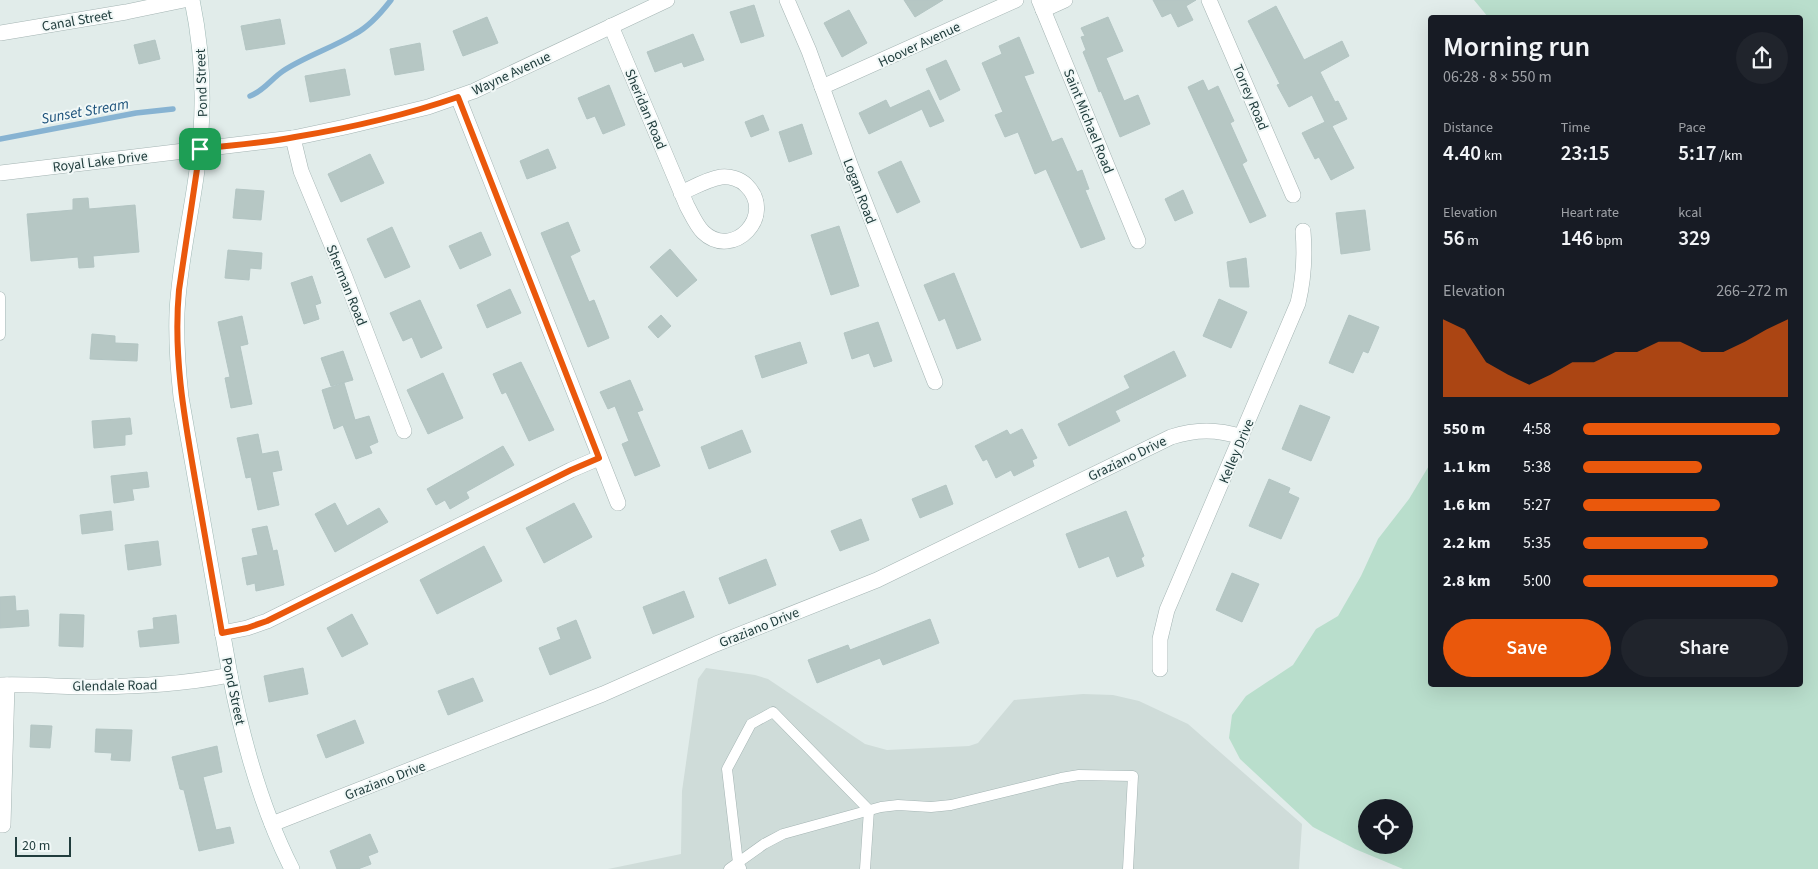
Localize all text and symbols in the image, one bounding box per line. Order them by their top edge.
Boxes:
street label: Canal Street [40,5,114,37]
street label: Hoover Avenue [875,17,964,73]
text: Morning run [1443,27,1590,67]
button: share [1736,32,1788,84]
street label: Wayne Avenue [469,47,554,101]
street label: Pond Street [191,48,213,118]
street label: Torrey Road [1227,61,1273,134]
street label: Sheridan Road [619,66,671,153]
street label: Saint Michael Road [1058,66,1118,177]
text: 06:28 · 8 × 550 m [1443,66,1552,88]
water label: Sunset Stream [40,93,131,130]
text: Distance [1443,118,1493,138]
text: Time [1561,118,1590,138]
text: Pace [1678,118,1706,138]
pin [179,128,221,170]
icon: arrive [186,135,214,163]
text: 4.40 [1443,138,1481,168]
text: 23:15 [1561,138,1610,168]
text: 5:17 [1678,138,1716,168]
street label: Royal Lake Drive [51,146,149,178]
text: km [1481,146,1502,166]
text: /km [1716,146,1743,166]
street label: Logan Road [837,156,881,227]
text: Elevation [1443,203,1498,223]
text: Heart rate [1561,203,1619,223]
text: kcal [1678,203,1702,223]
text: 56 [1443,223,1465,253]
text: 146 [1561,223,1593,253]
text: 329 [1678,223,1711,253]
text: m [1465,231,1479,251]
text: bpm [1593,231,1623,251]
street label: Sherman Road [321,242,371,329]
text: Elevation [1443,280,1505,302]
text: 266–272 m [1716,280,1788,302]
street label: Kelley Drive [1214,416,1260,487]
text: 550 m [1443,418,1485,440]
text: 4:58 [1523,418,1551,440]
street label: Graziano Drive [1085,431,1170,487]
text: 1.1 km [1443,456,1490,478]
text: 5:38 [1523,456,1551,478]
text: 1.6 km [1443,494,1490,516]
text: 5:27 [1523,494,1551,516]
text: 2.2 km [1443,532,1490,554]
text: 5:35 [1523,532,1551,554]
text: 2.8 km [1443,570,1490,592]
text: 5:00 [1523,570,1551,592]
street label: Graziano Drive [716,603,803,653]
button: Save [1443,619,1611,677]
button: Share [1621,619,1788,677]
street label: Pond Street [216,656,250,727]
street label: Glendale Road [72,675,158,697]
street label: Graziano Drive [342,756,429,806]
map controls [1358,799,1413,854]
button: locate [1358,799,1413,854]
scale bar [15,834,71,857]
text: 20 m [22,836,50,856]

